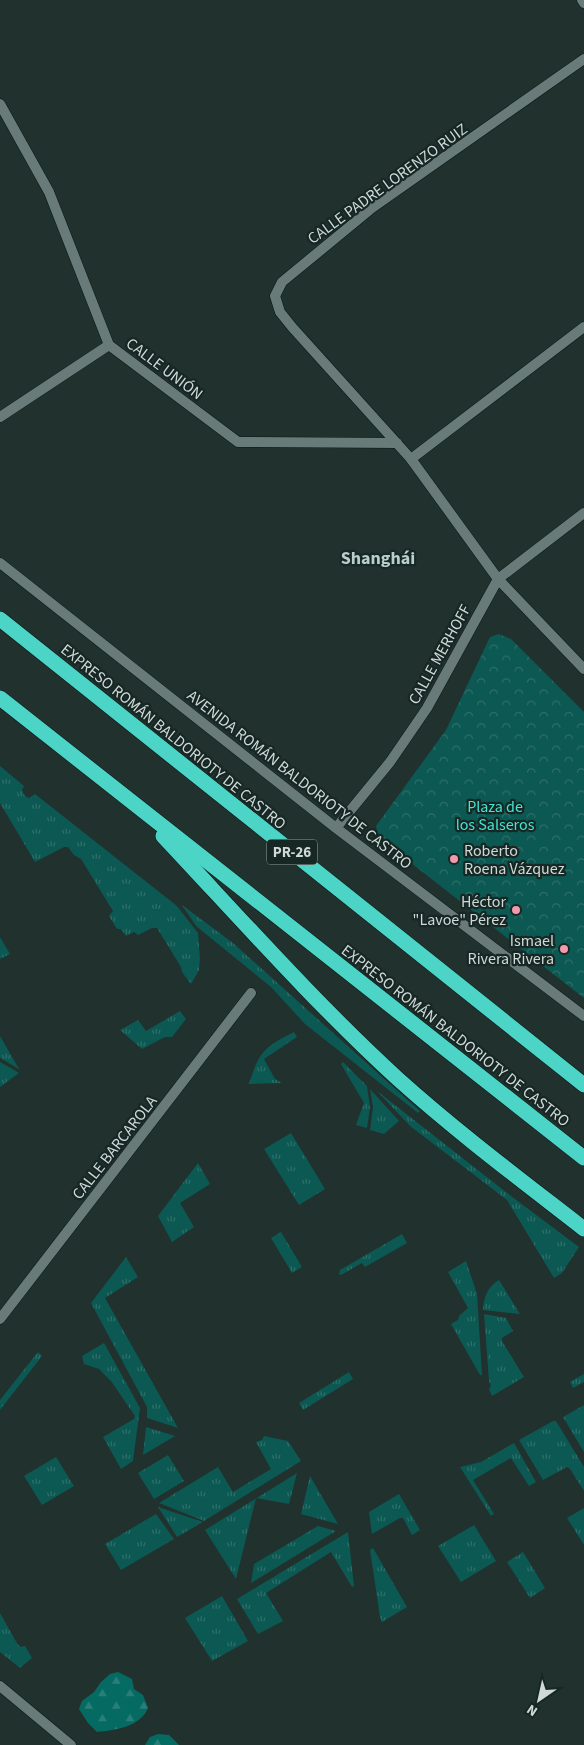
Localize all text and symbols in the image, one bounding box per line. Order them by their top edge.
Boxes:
street label: CALLE PADRE LORENZO RUIZ [303,118,472,249]
street label: CALLE UNIÓN [121,333,207,405]
district label: Shanghái [341,546,415,571]
street label: CALLE MERHOFF [403,601,476,708]
street label: EXPRESO ROMÁN BALDORIOTY DE CASTRO [56,639,291,835]
street label: AVENIDA ROMÁN BALDORIOTY DE CASTRO [182,685,416,875]
park label: Plaza de los Salseros [456,796,535,836]
road number: PR-26 [267,840,317,864]
place label: Roberto Roena Vázquez [464,840,565,880]
marker: Roberto Roena Vázquez [448,853,460,865]
place label: Héctor "Lavoe" Pérez [413,891,506,931]
marker: Héctor "Lavoe" Pérez [510,904,522,916]
place label: Ismael Rivera Rivera [468,930,554,970]
street label: EXPRESO ROMÁN BALDORIOTY DE CASTRO [337,940,574,1132]
marker: Ismael Rivera Rivera [558,943,570,955]
street label: CALLE BARCAROLA [67,1091,163,1204]
north arrow [514,1675,564,1725]
text: N [523,1699,542,1721]

